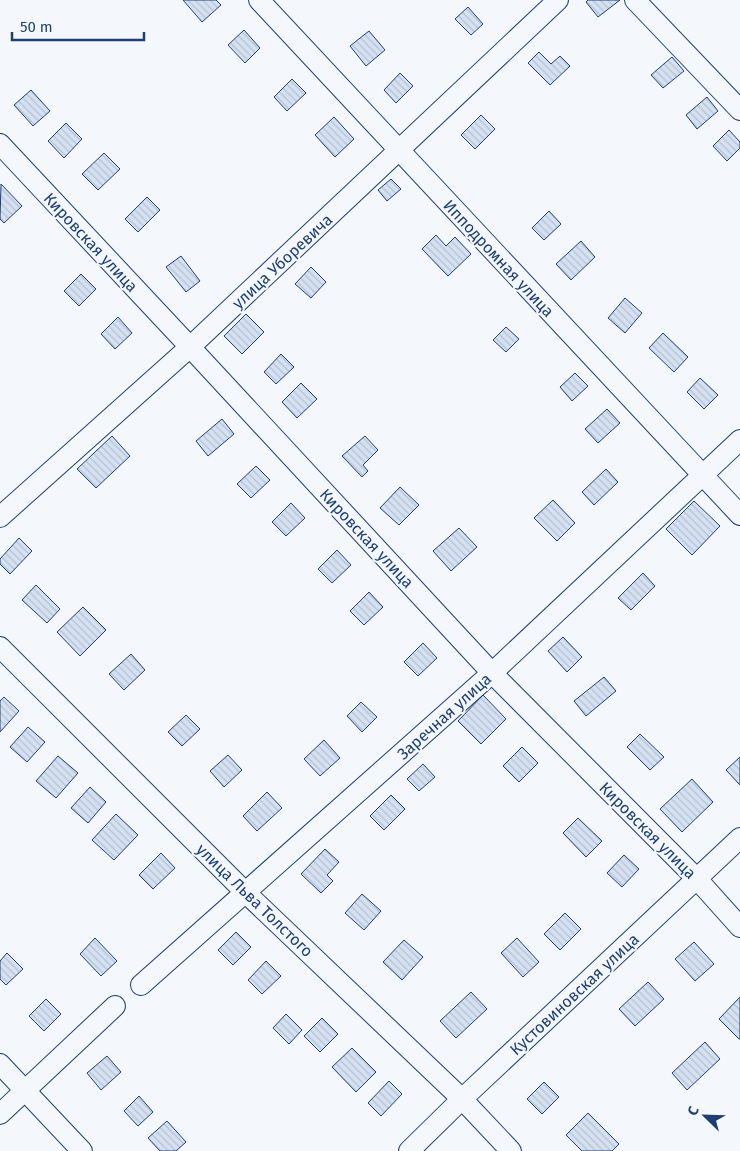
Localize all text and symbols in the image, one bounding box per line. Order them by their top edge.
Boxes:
scale bar [12,10,145,42]
text: 50 m [20,18,53,36]
street label: Кировская улица [40,189,142,296]
street label: Ипподромная улица [439,196,558,321]
street label: улица Уборевича [228,210,336,313]
street label: Кировская улица [316,485,418,592]
street label: Заречная улица [393,669,495,764]
street label: Кировская улица [595,778,700,883]
street label: улица Льва Толстого [192,840,317,961]
street label: Кустовиновская улица [506,930,643,1059]
north arrow [680,1091,730,1141]
text: С [684,1104,703,1118]

